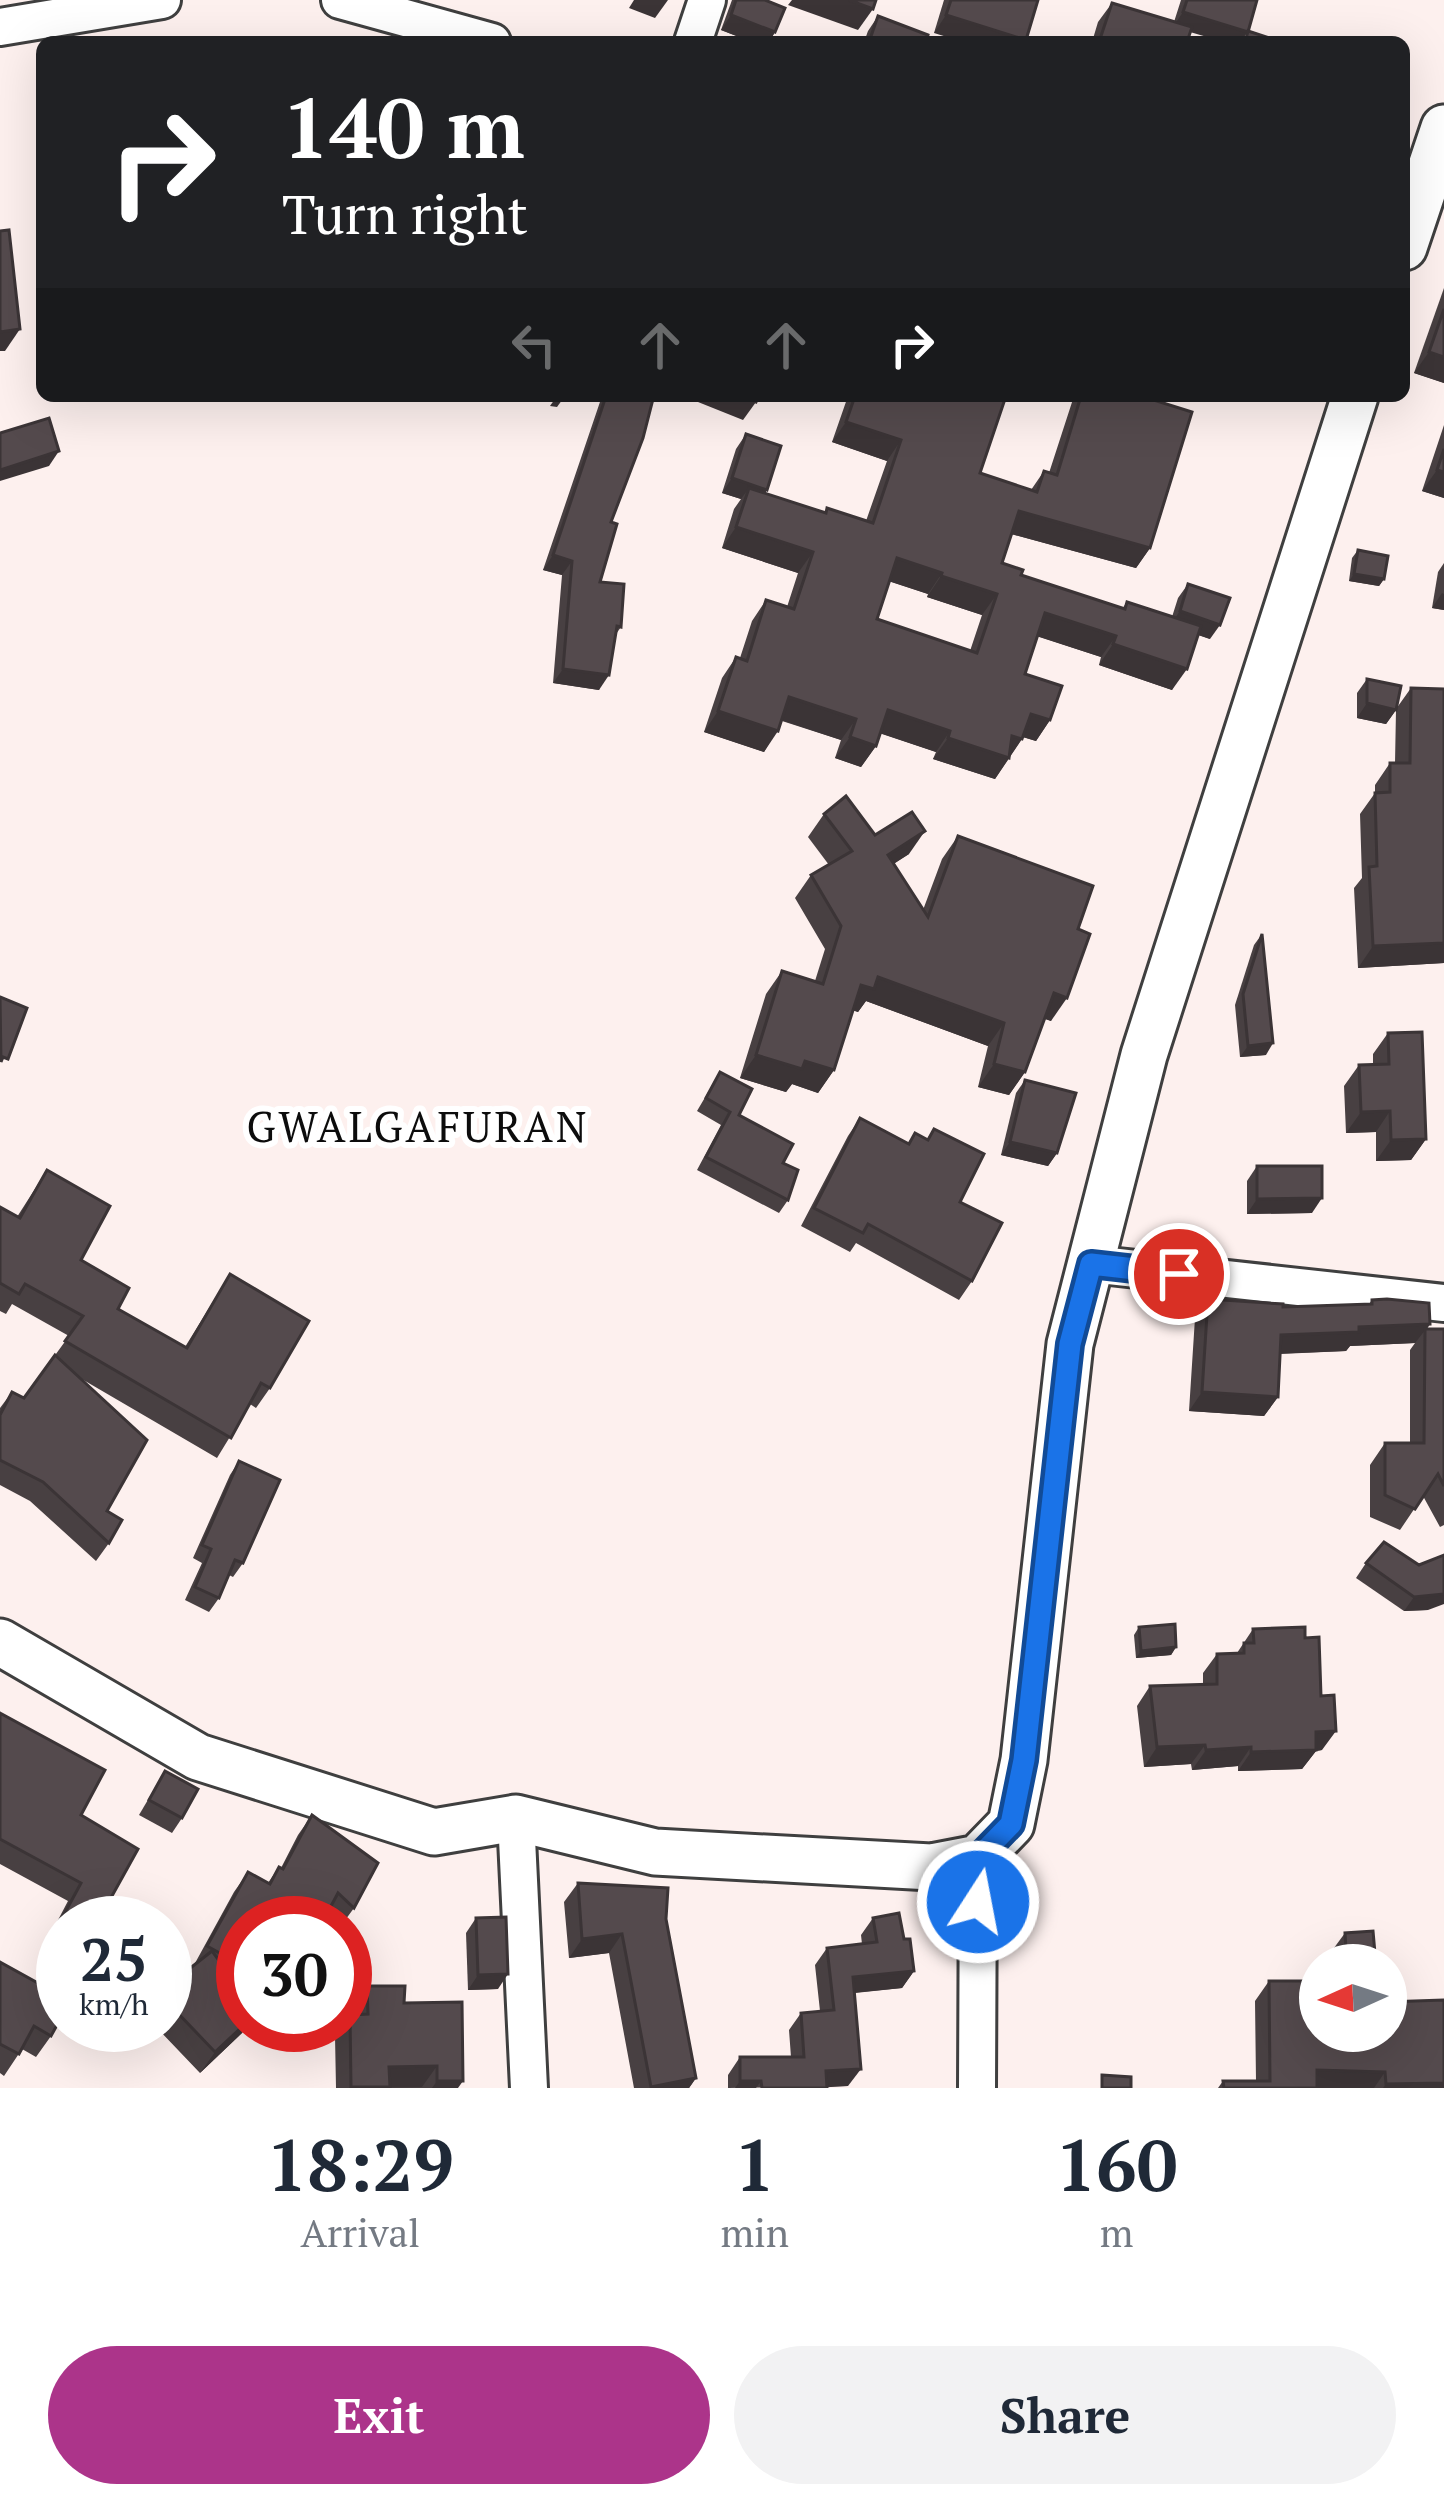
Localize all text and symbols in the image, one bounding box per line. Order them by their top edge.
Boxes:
text: 140 m [282,71,525,182]
icon: right [84,84,240,240]
text: Turn right [282,178,528,249]
icon: left [501,312,567,378]
icon: ahead [627,312,693,378]
icon: ahead [753,312,819,378]
icon: right [879,312,945,378]
district label: GWALGAFURAN [247,1098,589,1154]
pin [1128,1223,1230,1325]
icon: arrive [1146,1241,1212,1307]
position arrow [915,1839,1041,1965]
speed limit sign: 30 [216,1896,372,2052]
text: 25 [80,1919,148,1998]
north arrow [1299,1944,1407,2052]
map controls [1299,1944,1407,2052]
text: km/h [79,1984,149,2024]
text: 18:29 [266,2116,454,2212]
text: 1 [734,2116,775,2212]
text: 160 [1055,2116,1177,2212]
text: Arrival [300,2206,420,2258]
text: min [720,2206,789,2258]
text: m [1100,2206,1133,2258]
button: Exit [48,2346,710,2484]
button: Share [734,2346,1396,2484]

